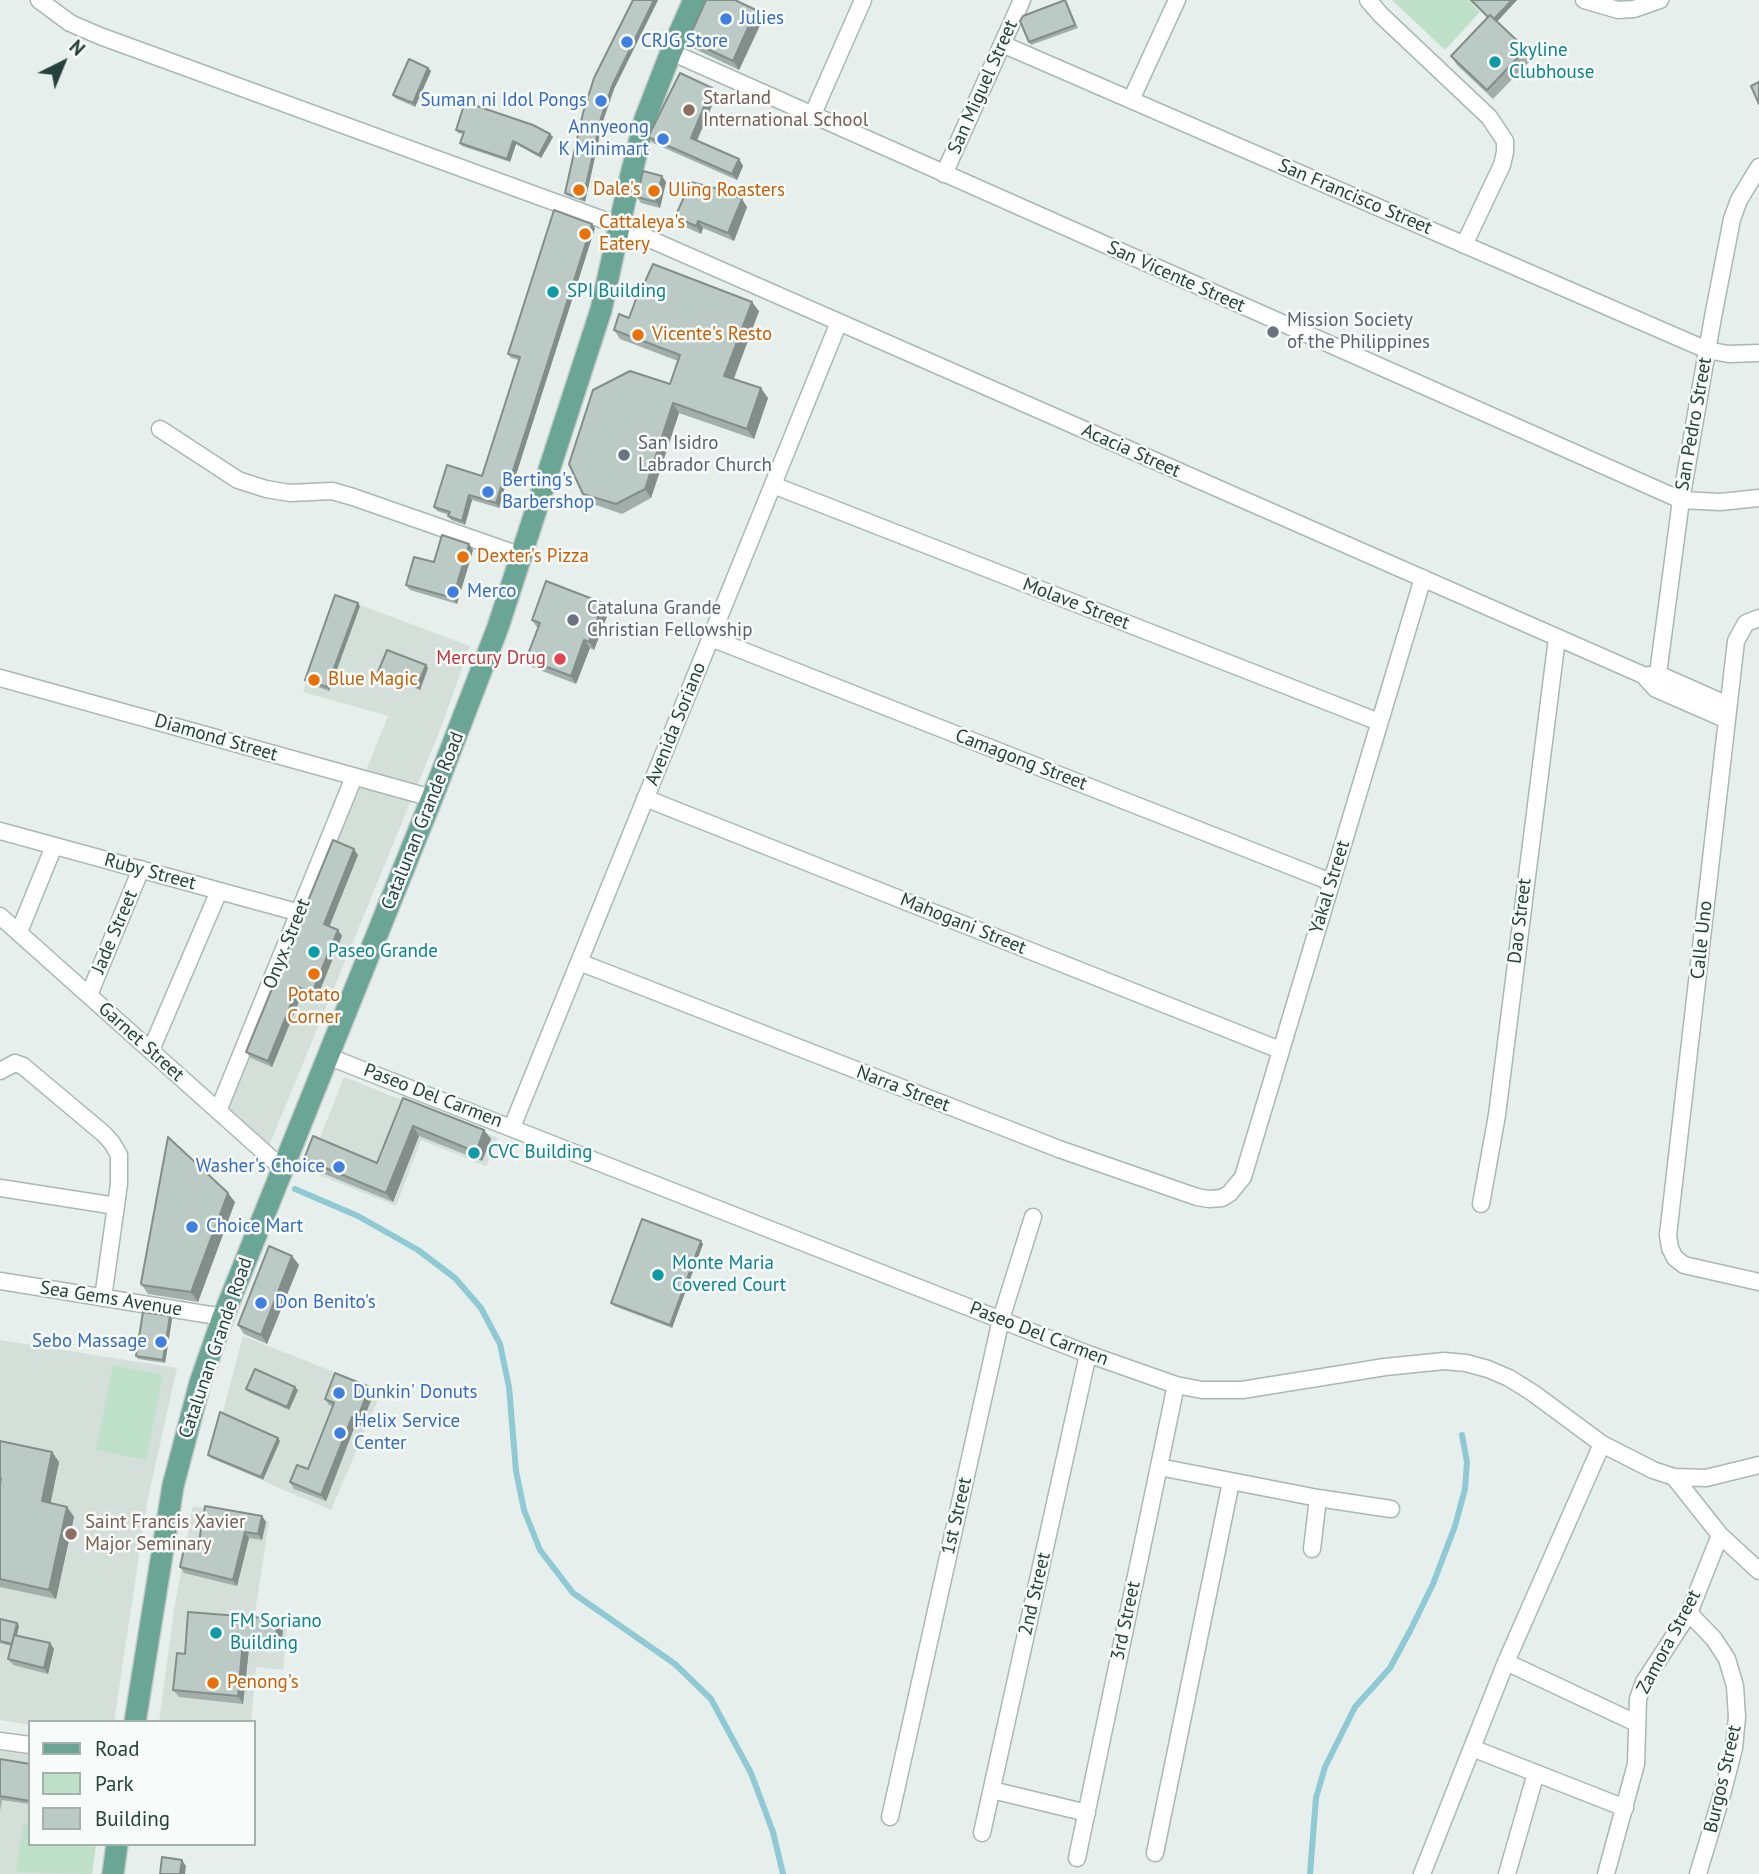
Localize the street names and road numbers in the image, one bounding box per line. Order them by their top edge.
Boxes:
street label: San Miguel Street [943,16,1023,158]
street label: San Francisco Street [1275,154,1435,240]
street label: San Vicente Street [1104,236,1248,318]
street label: San Pedro Street [1671,356,1717,492]
street label: Acacia Street [1078,419,1184,483]
street label: Molave Street [1019,573,1133,635]
street label: Avenida Soriano [641,659,711,789]
street label: Diamond Street [152,710,280,766]
street label: Camagong Street [952,724,1090,796]
street label: Catalunan Grande Road [377,729,469,913]
street label: Yakal Street [1305,838,1355,936]
street label: Ruby Street [102,849,198,895]
street label: Dao Street [1503,877,1537,965]
street label: Jade Street [87,887,143,977]
street label: Mahogani Street [897,888,1029,960]
street label: Onyx Street [259,896,315,992]
street label: Calle Uno [1687,900,1717,980]
street label: Garnet Street [93,998,189,1086]
street label: Paseo Del Carmen [360,1059,506,1133]
street label: Narra Street [853,1061,953,1117]
street label: Catalunan Grande Road [174,1254,258,1442]
street label: Sea Gems Avenue [38,1277,184,1321]
street label: Paseo Del Carmen [966,1297,1112,1371]
street label: 1st Street [937,1475,977,1557]
street label: 2nd Street [1014,1550,1056,1638]
street label: 3rd Street [1106,1579,1146,1663]
street label: Zamora Street [1632,1586,1706,1698]
street label: Burgos Street [1700,1723,1746,1835]

